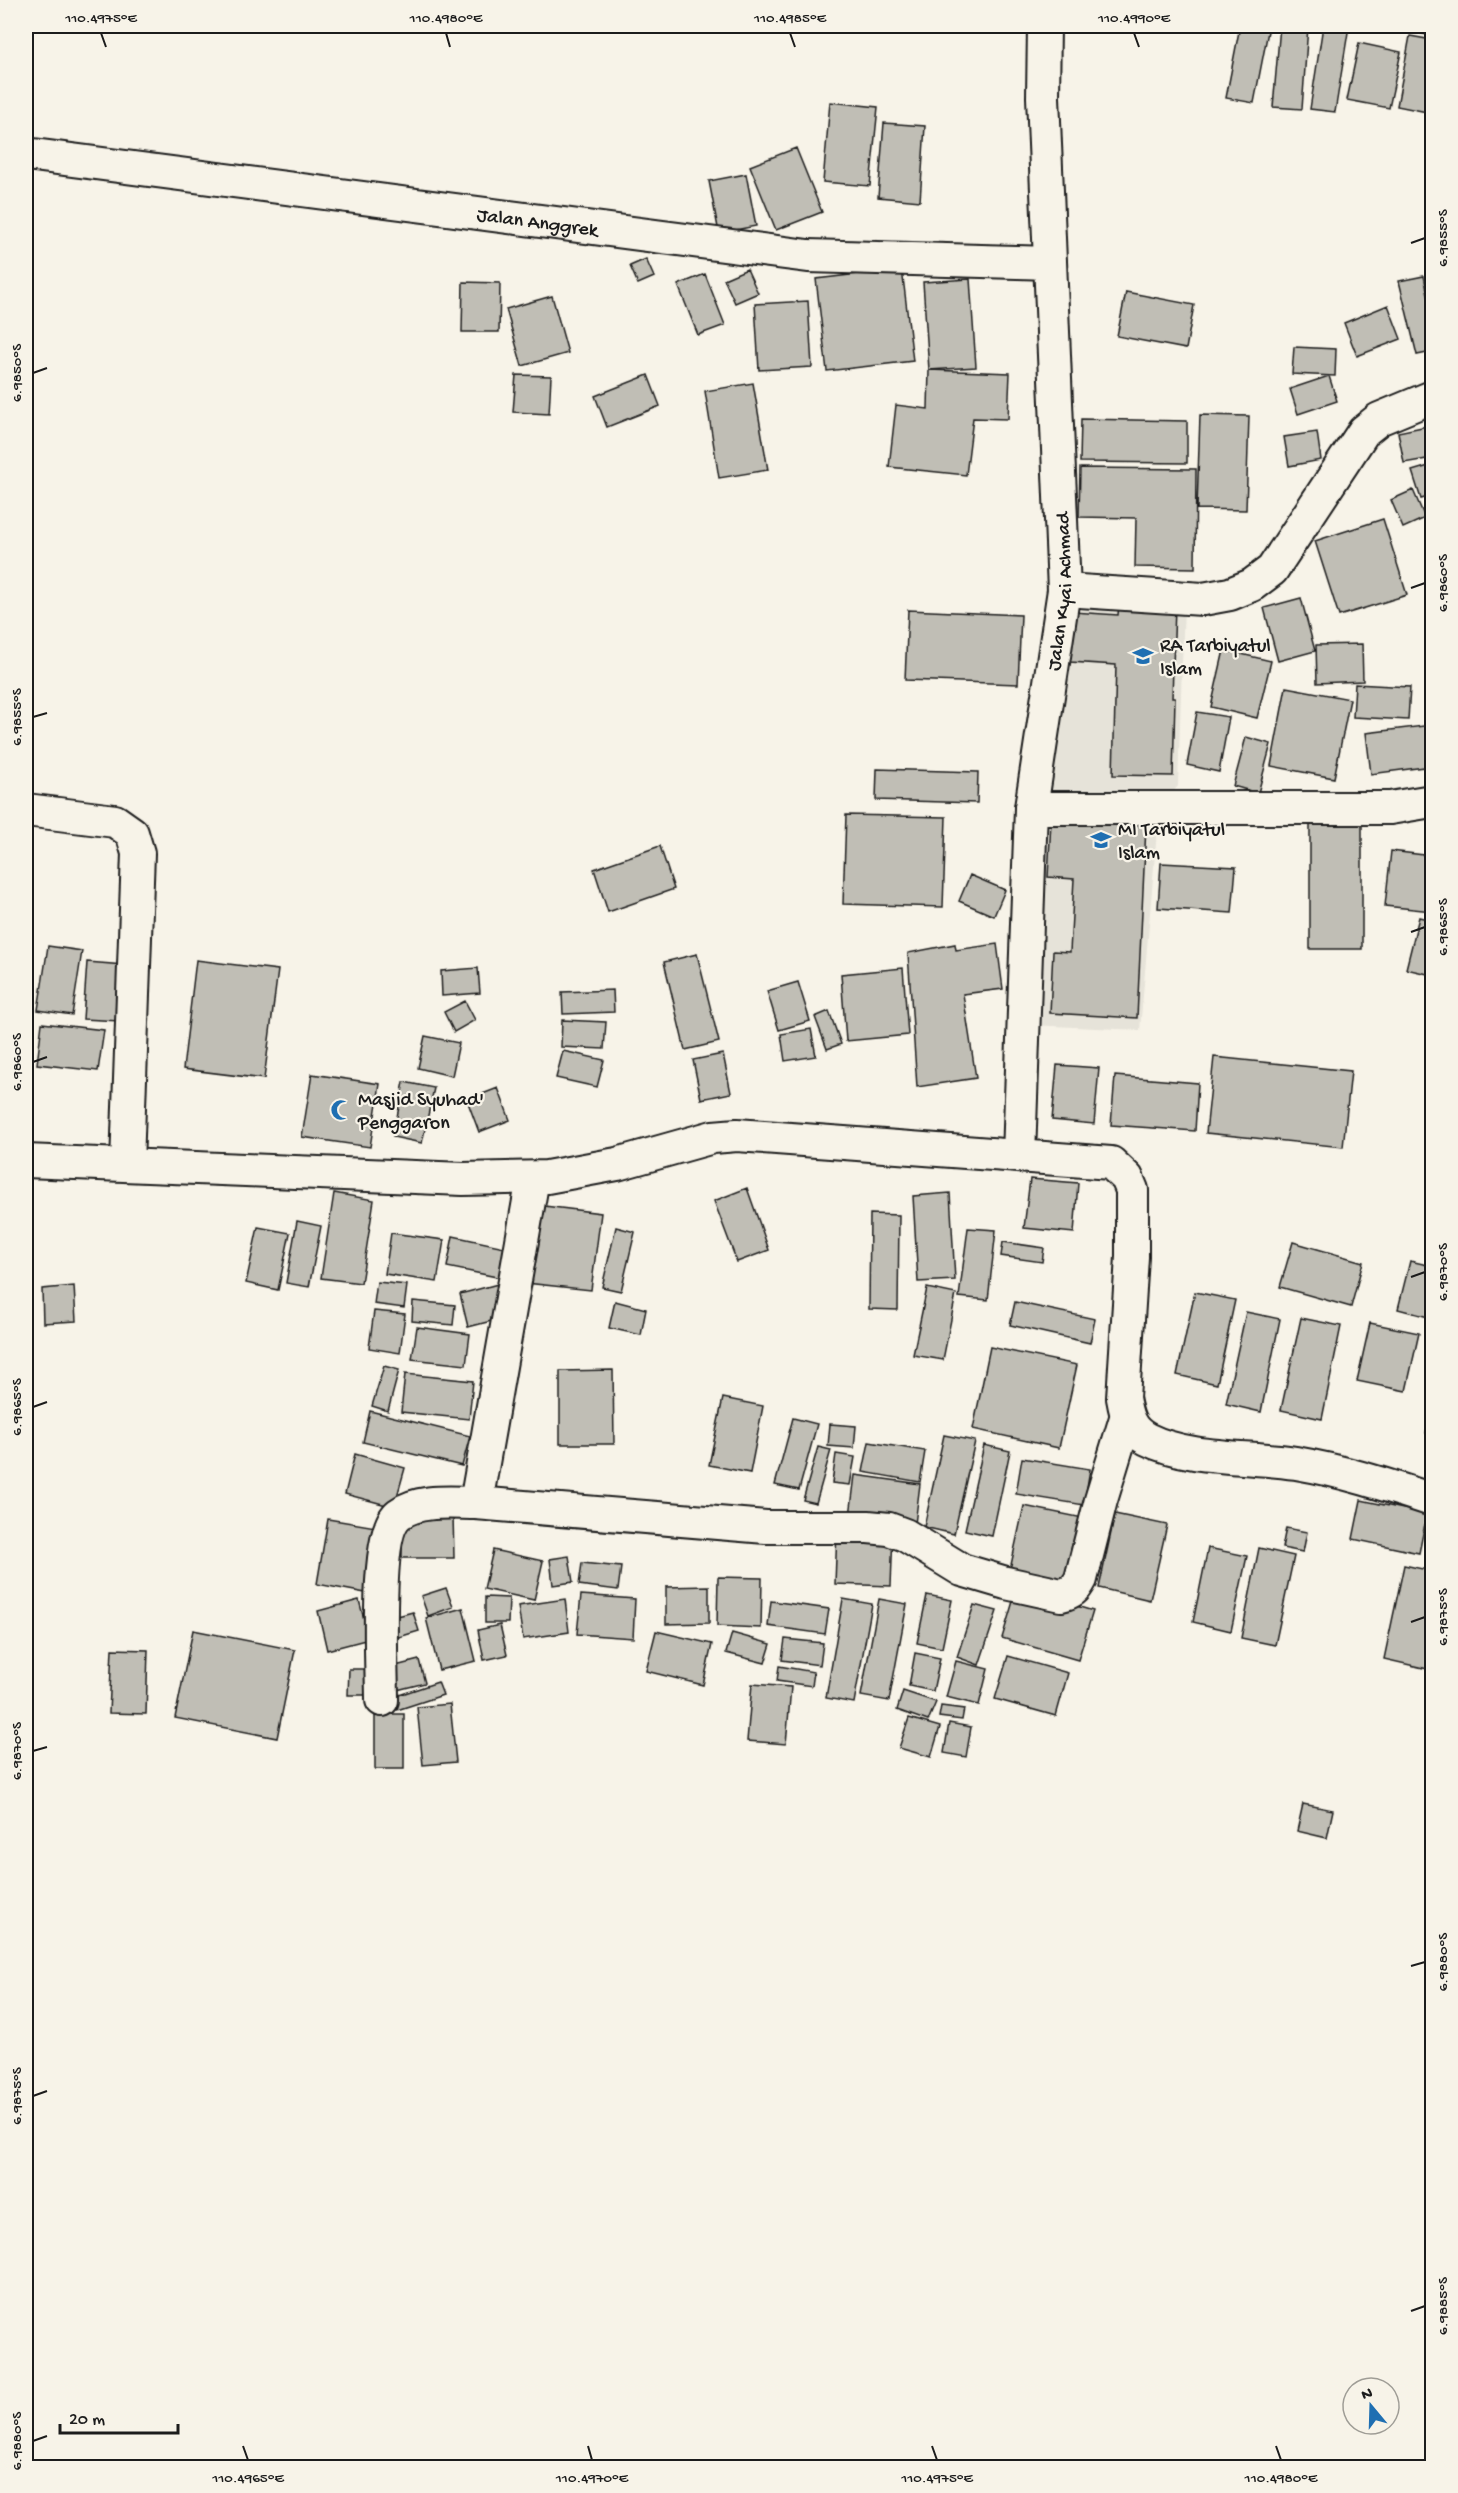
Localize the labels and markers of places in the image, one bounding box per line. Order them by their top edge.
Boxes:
place label: RA Tarbiyatul Islam [1160,636,1271,682]
school or university icon: RA Tarbiyatul Islam [1131,644,1155,668]
place label: MI Tarbiyatul Islam [1118,820,1225,866]
school or university icon: MI Tarbiyatul Islam [1089,828,1113,852]
place label: Masjid Syuhad' Penggaron [357,1090,484,1136]
mosque icon: Masjid Syuhad' Penggaron [329,1098,353,1122]

